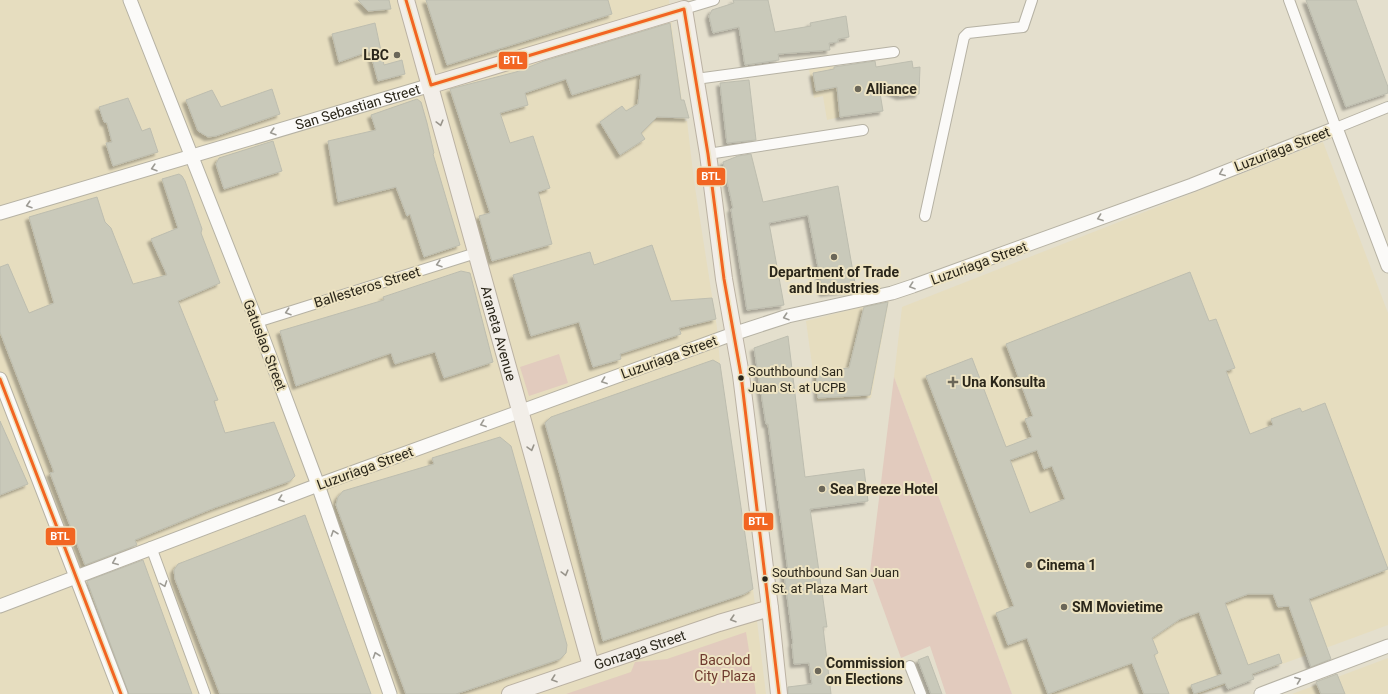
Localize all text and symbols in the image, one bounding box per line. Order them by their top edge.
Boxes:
place label: LBC [363,47,389,63]
marker: LBC [392,50,402,60]
line badge: BTL [498,51,528,70]
text: BTL [503,54,523,67]
street label: San Sebastian Street [293,81,422,133]
place label: Alliance [866,81,917,97]
marker: Alliance [853,84,863,94]
one-way arrow [436,120,444,126]
street label: Luzuriaga Street [1232,123,1333,175]
one-way arrow [269,127,276,136]
one-way arrow [151,163,158,172]
line badge: BTL [696,167,726,186]
one-way arrow [1218,168,1225,176]
text: BTL [701,170,721,183]
one-way arrow [26,200,33,208]
one-way arrow [1096,214,1103,222]
street label: Luzuriaga Street [929,238,1030,288]
marker: Department of Trade and Industries [829,252,839,262]
one-way arrow [436,259,443,268]
street label: Ballesteros Street [312,263,422,311]
place label: Department of Trade and Industries [769,264,899,296]
one-way arrow [908,282,915,290]
street label: Araneta Avenue [478,284,519,383]
street label: Gatuslao Street [240,297,290,393]
one-way arrow [285,307,292,315]
one-way arrow [782,312,789,321]
street label: Luzuriaga Street [619,332,720,382]
place label: Southbound San Juan St. at UCPB [748,364,846,395]
marker: Southbound San Juan St. at UCPB [736,373,746,383]
place label: Una Konsulta [962,374,1046,390]
one-way arrow [601,376,608,385]
marker: Una Konsulta [947,376,959,388]
one-way arrow [480,419,487,428]
street label: Luzuriaga Street [315,443,416,493]
one-way arrow [526,444,535,451]
place label: Sea Breeze Hotel [830,481,938,497]
marker: Sea Breeze Hotel [817,484,827,494]
one-way arrow [278,494,285,502]
line badge: BTL [743,512,774,531]
text: BTL [748,515,768,528]
line badge: BTL [45,527,76,546]
one-way arrow [330,529,339,536]
text: BTL [50,530,70,543]
one-way arrow [111,557,118,565]
place label: Cinema 1 [1037,557,1096,573]
marker: Cinema 1 [1024,560,1034,570]
place label: Southbound San Juan St. at Plaza Mart [772,565,899,596]
one-way arrow [561,570,569,576]
marker: Southbound San Juan St. at Plaza Mart [760,574,770,584]
one-way arrow [160,580,168,587]
place label: SM Movietime [1072,599,1163,615]
marker: SM Movietime [1059,602,1069,612]
one-way arrow [730,614,737,623]
street label: Gonzaga Street [592,627,688,673]
one-way arrow [373,652,381,659]
park label: Bacolod City Plaza [694,652,756,684]
place label: Commission on Elections [826,655,905,687]
marker: Commission on Elections [813,666,823,676]
one-way arrow [551,674,558,683]
one-way arrow [1294,677,1301,685]

